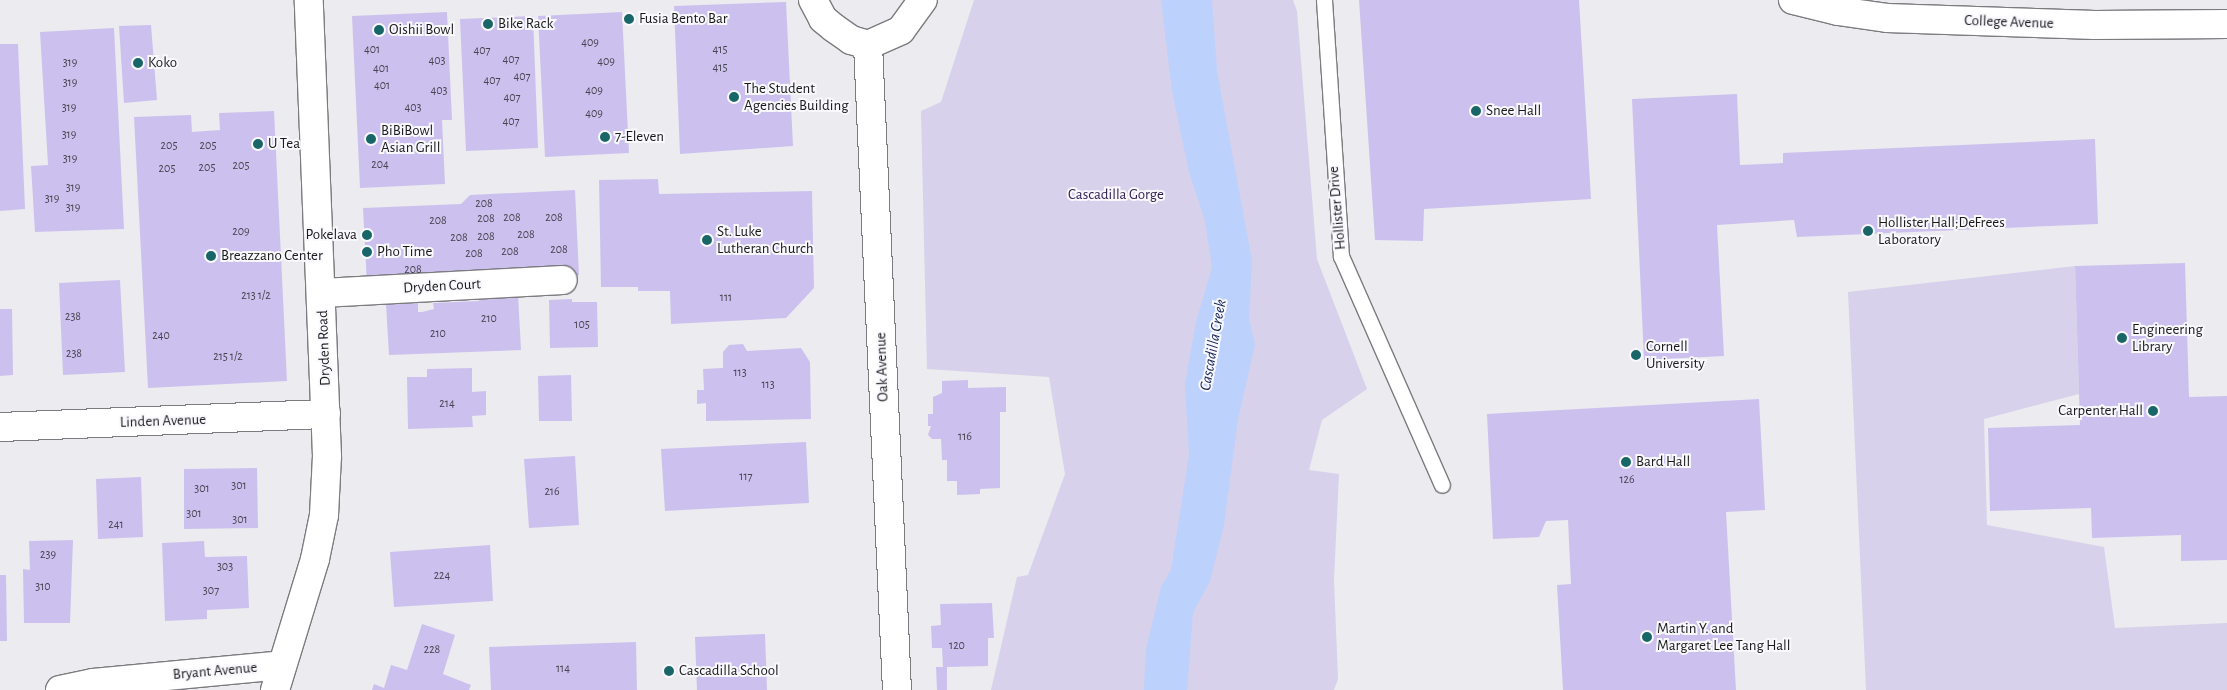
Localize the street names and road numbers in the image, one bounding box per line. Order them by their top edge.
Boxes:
street label: College Avenue [1964,11,2054,33]
street label: Hollister Drive [1324,165,1350,251]
street label: Dryden Court [403,275,481,297]
street label: Dryden Road [314,310,334,386]
street label: Oak Avenue [872,332,892,402]
street label: Linden Avenue [120,411,206,431]
street label: Bryant Avenue [172,658,258,684]

